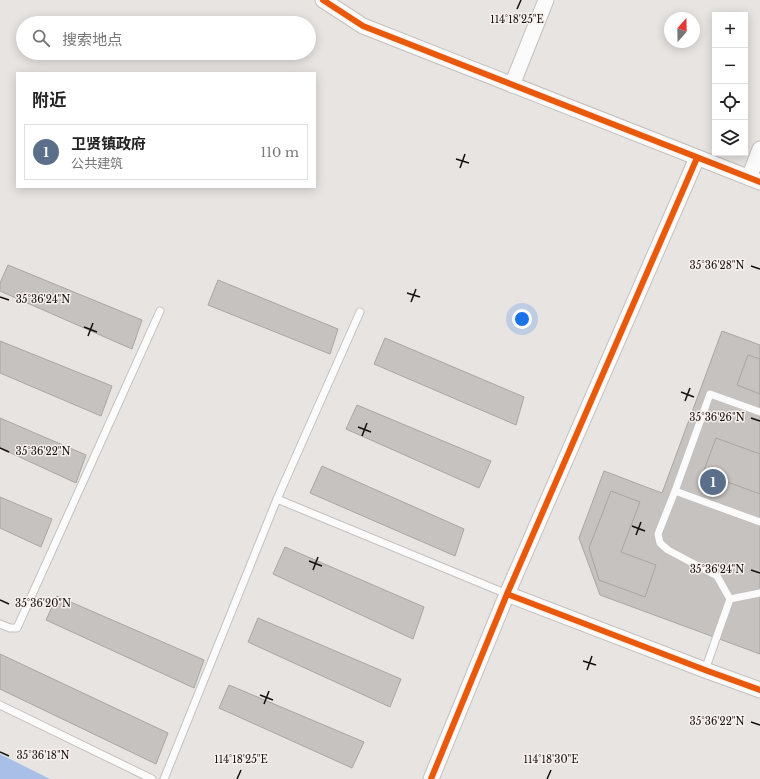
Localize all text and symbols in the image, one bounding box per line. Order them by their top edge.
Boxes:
north arrow [664,12,700,48]
map controls [712,12,748,156]
button: + [712,12,748,48]
text: 114°18'25"E [490,13,544,26]
search box [16,16,316,60]
icon: search [30,27,52,49]
text: 搜索地点 [62,30,122,49]
button: − [712,48,748,84]
button: locate [712,84,748,120]
text: 附近 [32,90,66,111]
button: layers [712,120,748,156]
text: 卫贤镇政府 [71,134,146,153]
text: 1 [43,144,49,161]
text: 110 m [260,144,299,161]
text: 公共建筑 [71,155,123,172]
text: 35°36'28"N [690,259,744,272]
text: 35°36'24"N [16,293,70,306]
your location [512,309,532,329]
text: 35°36'26"N [689,411,745,424]
text: 35°36'22"N [15,445,71,458]
pin: 1 [700,467,726,497]
text: 35°36'24"N [690,563,744,576]
text: 35°36'20"N [15,597,71,610]
text: 35°36'22"N [689,715,745,728]
text: 35°36'18"N [16,749,70,762]
text: 114°18'25"E [214,753,268,766]
text: 114°18'30"E [524,753,578,766]

